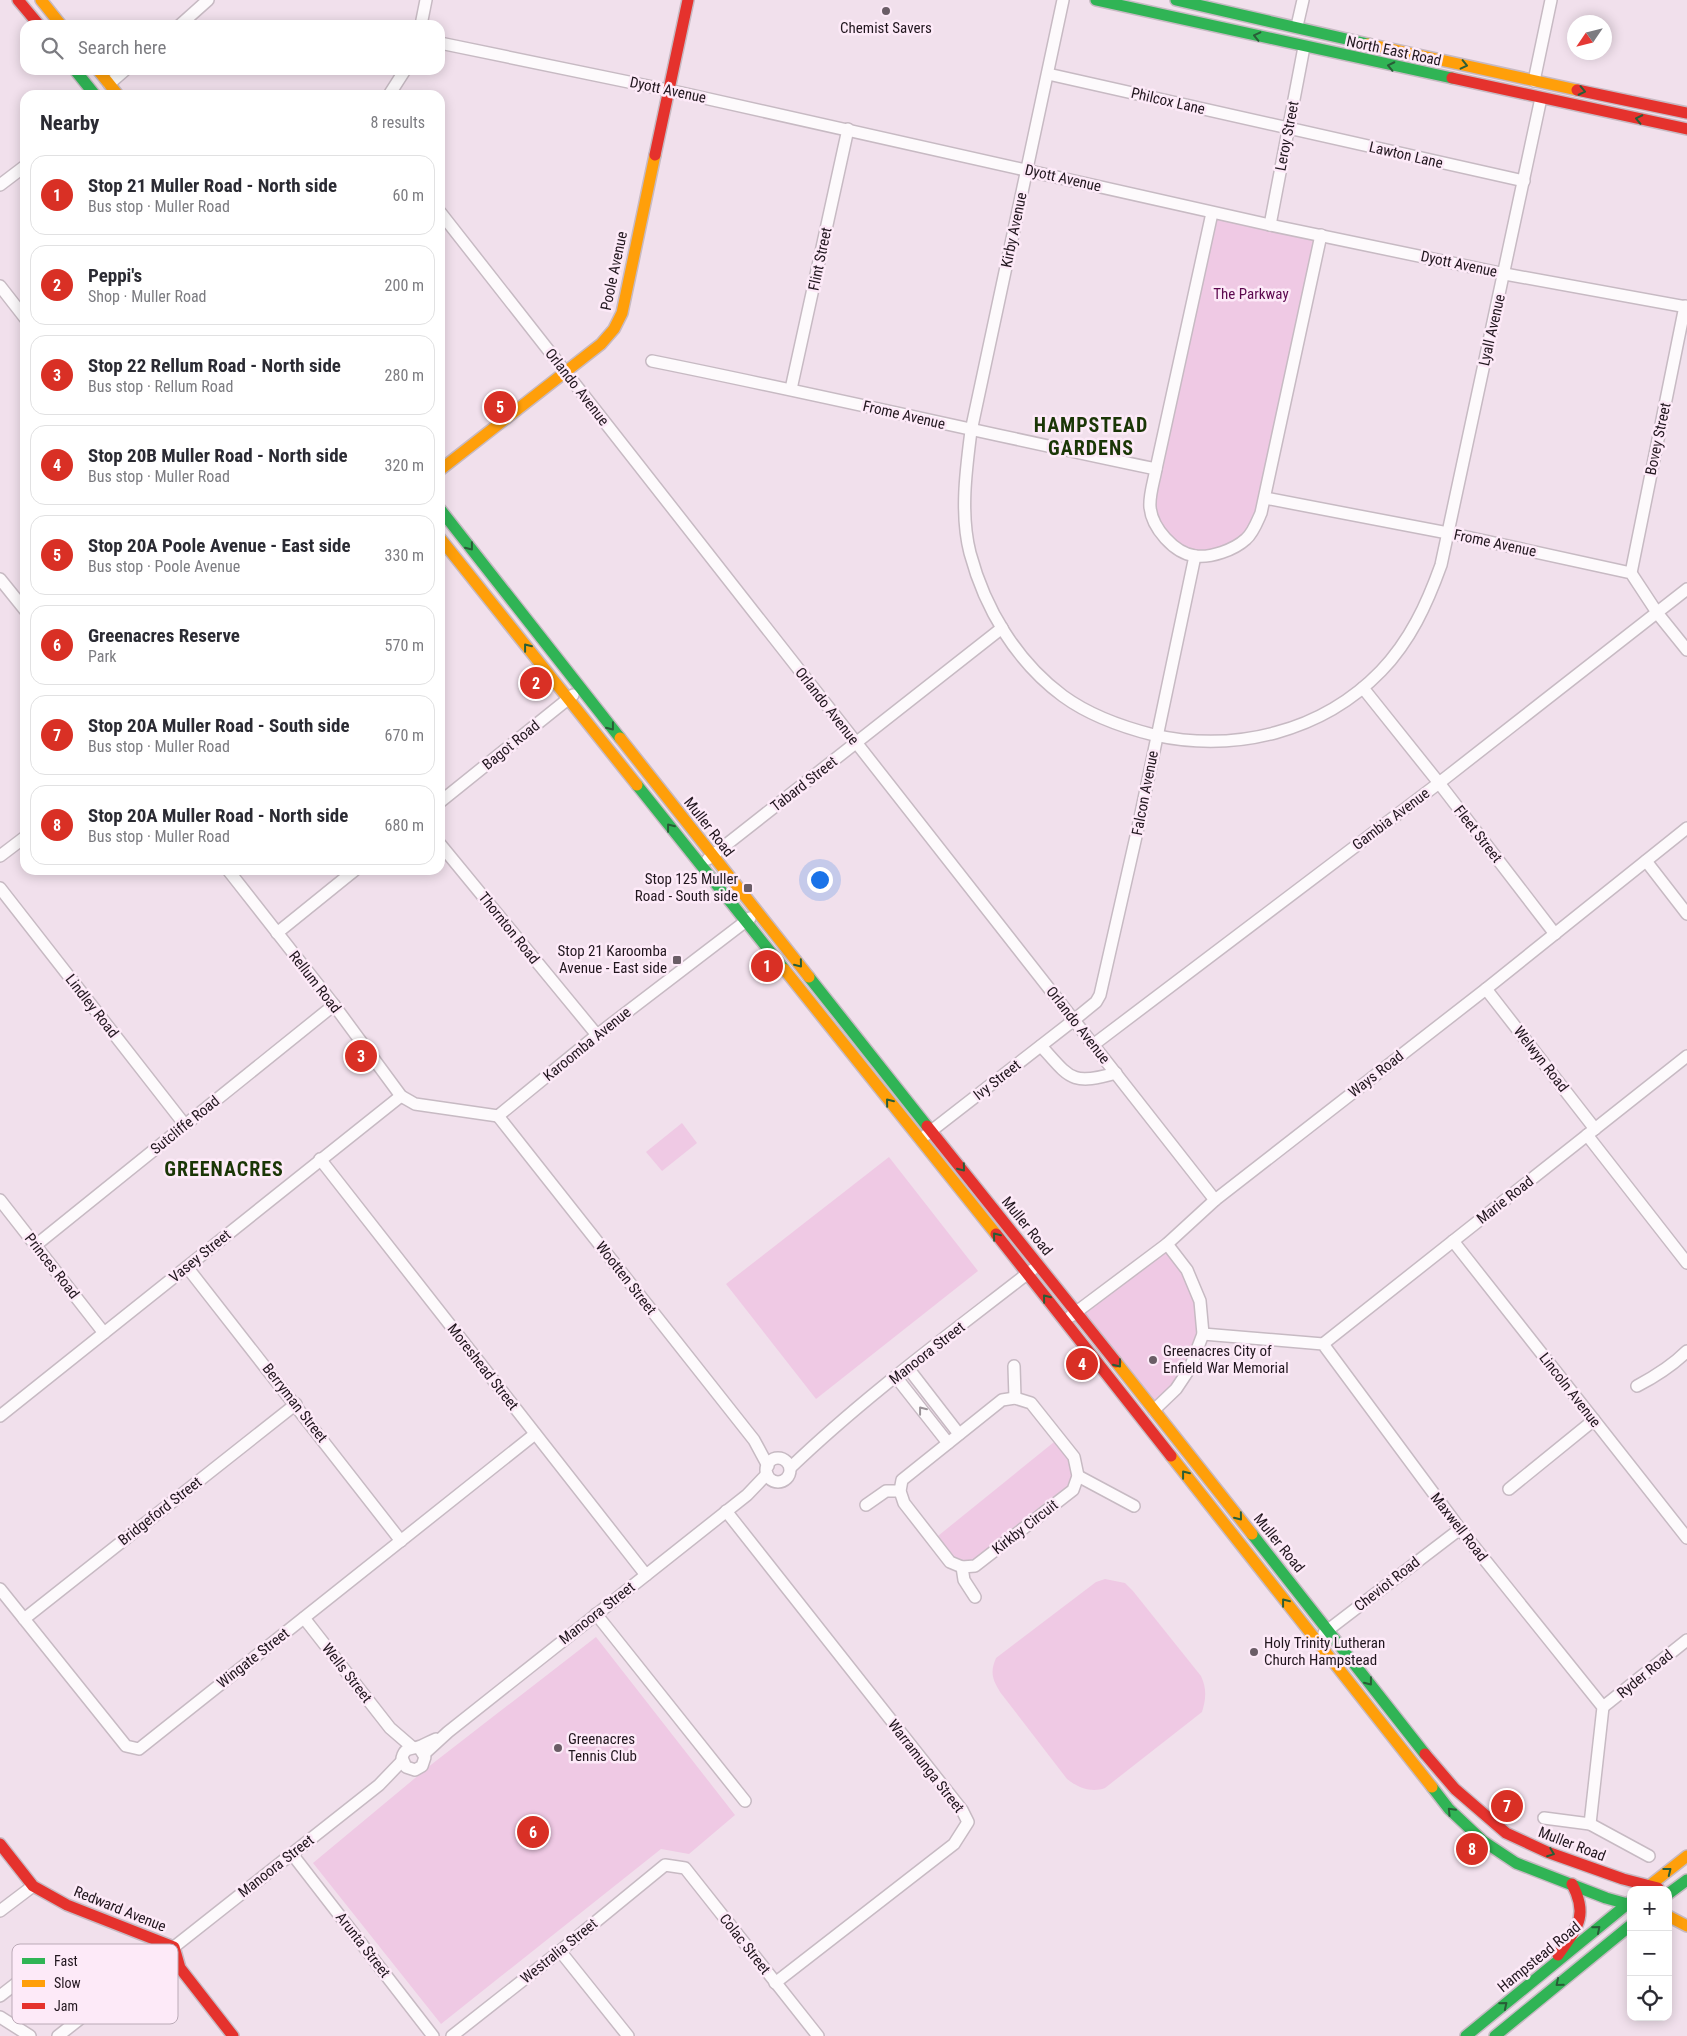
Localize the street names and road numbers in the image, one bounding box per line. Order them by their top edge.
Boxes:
street label: North East Road [1345,32,1443,70]
street label: Dyott Avenue [628,73,708,107]
street label: Philcox Lane [1129,84,1207,118]
street label: Leroy Street [1271,100,1303,172]
street label: Lawton Lane [1367,138,1445,172]
street label: Dyott Avenue [1023,160,1103,196]
street label: Kirby Avenue [997,191,1031,269]
street label: Flint Street [805,226,835,292]
street label: Poole Avenue [597,230,631,312]
street label: Dyott Avenue [1419,247,1499,281]
street label: Lyall Avenue [1475,292,1509,368]
street label: Orlando Avenue [541,345,613,429]
street label: Frome Avenue [861,397,947,433]
street label: Bovey Street [1642,401,1674,477]
street label: Frome Avenue [1452,525,1538,561]
street label: Orlando Avenue [791,664,863,748]
street label: Bagot Road [479,717,543,773]
street label: Falcon Avenue [1128,749,1162,837]
street label: Tabard Street [767,753,841,815]
street label: Gambia Avenue [1349,784,1433,854]
street label: Muller Road [680,794,738,860]
street label: Fleet Street [1450,802,1506,866]
street label: Thornton Road [475,888,543,968]
street label: Rellum Road [285,947,345,1017]
street label: Lindley Road [62,971,122,1041]
street label: Orlando Avenue [1042,983,1114,1067]
street label: Karoomba Avenue [540,1003,634,1085]
street label: Welwyn Road [1510,1023,1572,1095]
street label: Ways Road [1345,1047,1407,1101]
street label: Ivy Street [970,1056,1024,1104]
street label: Sutcliffe Road [147,1092,223,1158]
street label: Marie Road [1473,1172,1537,1228]
street label: Muller Road [998,1193,1056,1259]
street label: Vasey Street [166,1226,234,1286]
street label: Princes Road [21,1230,83,1302]
street label: Wootten Street [592,1238,660,1318]
street label: Manoora Street [886,1318,968,1388]
street label: Moreshead Street [444,1320,522,1414]
street label: Lincoln Avenue [1535,1349,1605,1431]
street label: Berryman Street [259,1360,331,1446]
street label: Bridgeford Street [115,1473,205,1549]
street label: Maxwell Road [1427,1489,1491,1565]
street label: Kirkby Circuit [989,1496,1061,1558]
street label: Muller Road [1250,1510,1308,1576]
street label: Cheviot Road [1351,1553,1423,1615]
street label: Manoora Street [556,1578,638,1648]
street label: Wingate Street [213,1624,293,1692]
street label: Wells Street [318,1640,376,1706]
street label: Ryder Road [1613,1646,1677,1702]
street label: Warramunga Street [884,1716,968,1816]
street label: Muller Road [1536,1823,1608,1865]
street label: Manoora Street [235,1831,317,1901]
street label: Redward Avenue [71,1882,169,1936]
street label: Arunta Street [332,1909,394,1981]
street label: Colac Street [716,1910,774,1978]
street label: Westralia Street [517,1915,601,1987]
street label: Hampstead Road [1494,1918,1584,1996]

